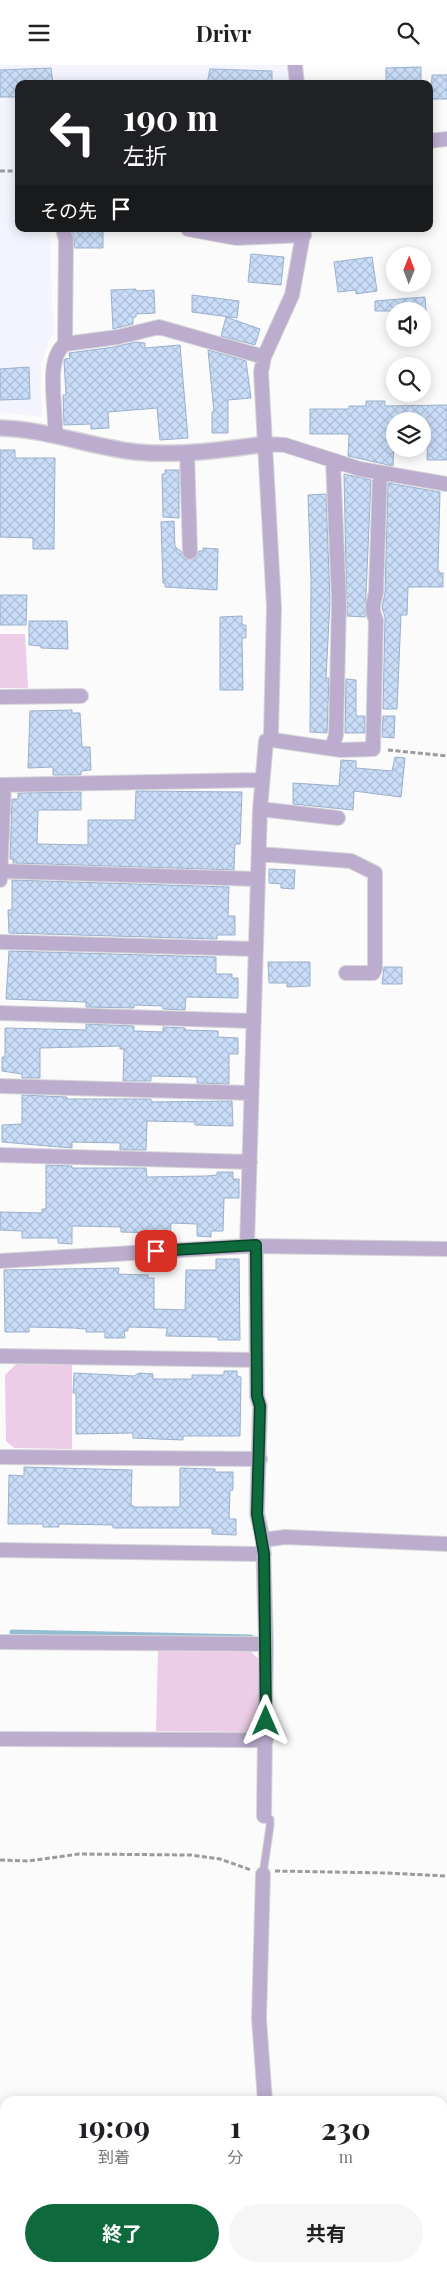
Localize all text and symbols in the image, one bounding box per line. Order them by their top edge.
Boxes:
text: Drivr [196,18,251,48]
icon: menu [25,19,53,47]
icon: search [394,19,422,47]
text: 190 m [123,93,218,140]
icon: left [40,100,105,165]
text: 左折 [123,140,167,170]
icon: arrive [107,195,135,223]
text: その先 [40,197,97,223]
north arrow [386,247,431,293]
map controls [386,247,431,457]
button: sound [386,302,431,347]
button: search [386,357,431,402]
button: layers [386,412,431,457]
pin [135,1230,177,1272]
icon: arrive [142,1237,170,1265]
position arrow [239,1694,291,1746]
text: 19:09 [77,2106,150,2146]
text: 1 [230,2106,241,2146]
text: 230 [321,2108,371,2148]
text: 到着 [98,2146,130,2167]
text: 分 [228,2146,244,2167]
text: m [339,2146,353,2167]
button: 終了 [25,2204,219,2262]
button: 共有 [229,2204,423,2262]

